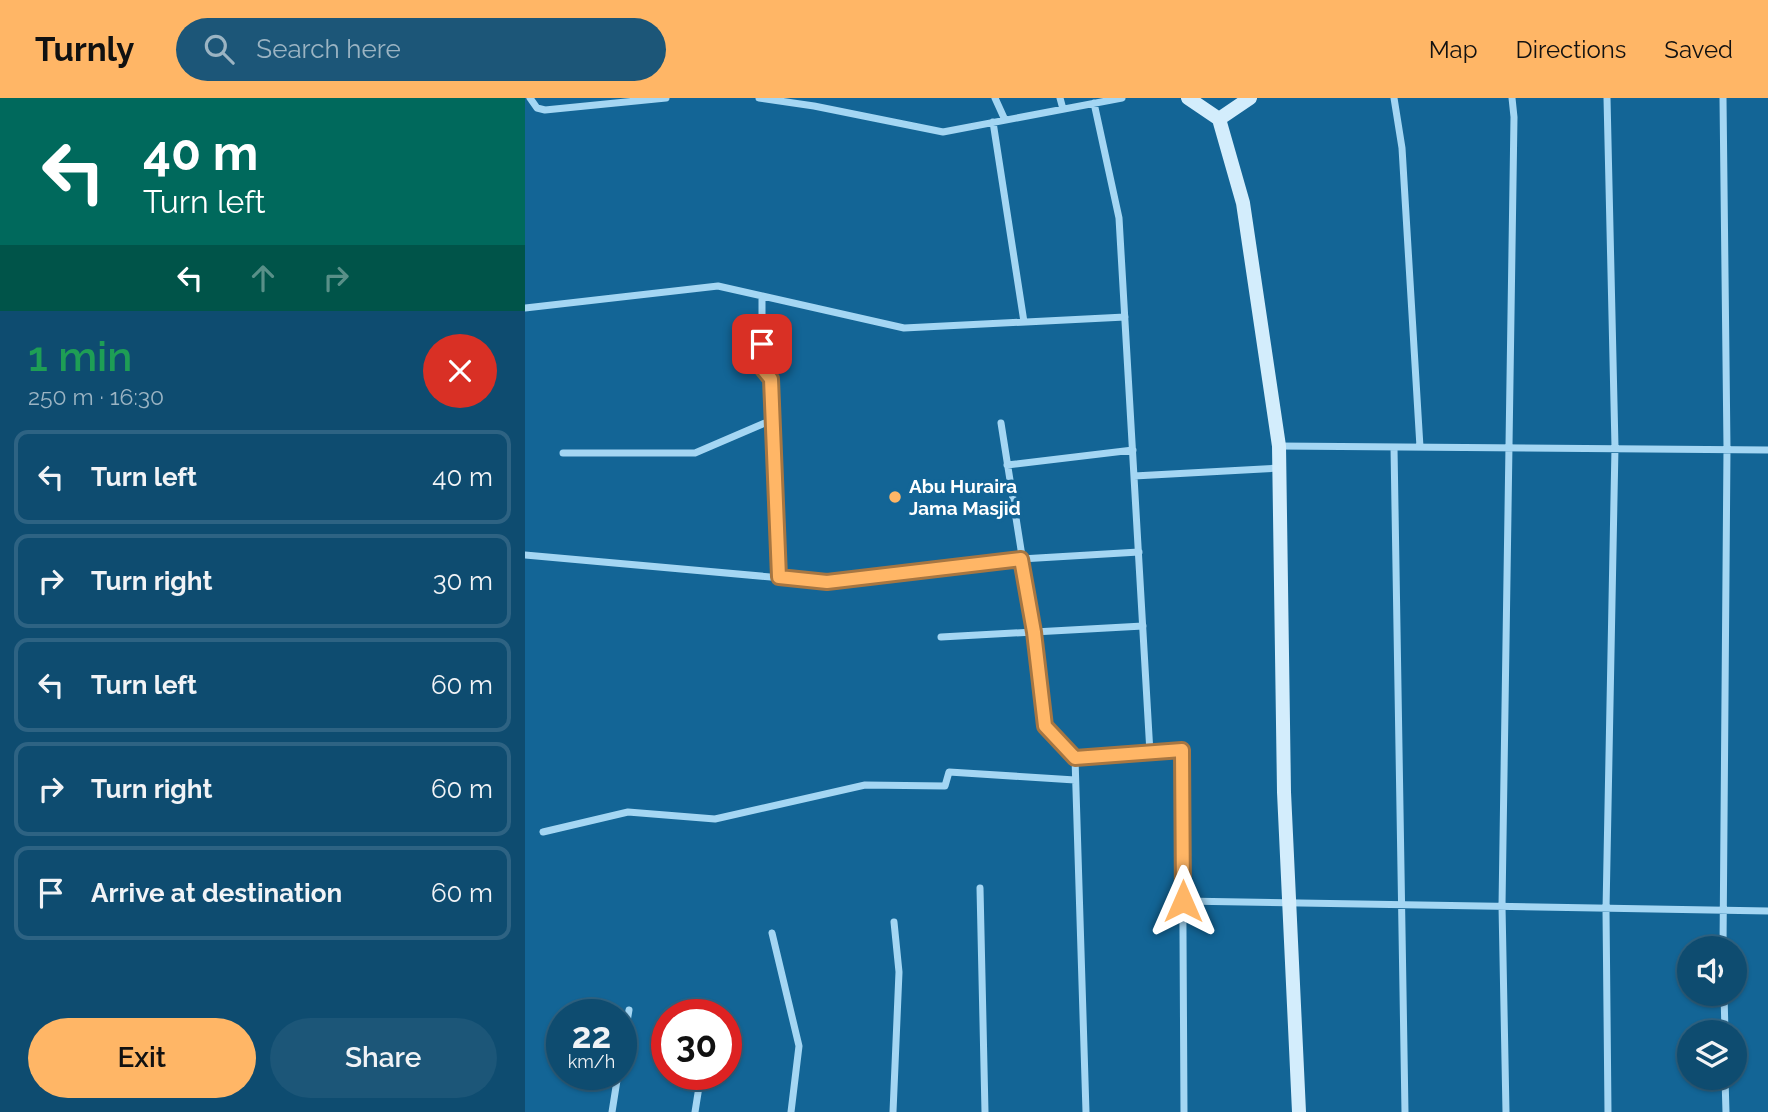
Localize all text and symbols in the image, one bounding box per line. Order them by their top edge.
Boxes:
search box [176,18,666,81]
text: Turnly [35,30,134,69]
icon: search [200,30,238,68]
text: Search here [256,34,401,64]
text: Map [1429,35,1478,64]
text: Directions [1516,35,1626,64]
text: Saved [1664,35,1733,64]
text: 40 m [143,124,258,181]
icon: left [28,126,119,217]
text: Turn left [143,183,265,220]
icon: left [171,259,209,297]
icon: ahead [244,259,282,297]
icon: right [317,259,355,297]
pin [732,314,792,374]
icon: arrive [743,325,781,363]
text: 1 min [28,332,132,381]
button: close [423,334,497,408]
text: 250 m · 16:30 [28,383,164,410]
icon: left [32,458,70,496]
text: Turn left [91,462,197,492]
text: 40 m [432,462,493,492]
place label: Abu Huraira Jama Masjid [909,475,1021,519]
marker: Abu Huraira Jama Masjid [887,489,903,505]
icon: right [32,562,70,600]
text: Turn right [91,566,212,596]
text: 30 m [433,566,493,596]
icon: left [32,666,70,704]
text: Turn left [91,670,197,700]
text: 60 m [431,670,493,700]
icon: right [32,770,70,808]
text: Turn right [91,774,212,804]
text: 60 m [431,774,493,804]
position arrow [1146,864,1220,938]
icon: arrive [32,874,70,912]
text: Arrive at destination [91,878,342,908]
text: 60 m [431,878,493,908]
map controls [1677,936,1747,1090]
button: sound [1677,936,1747,1006]
speed limit sign: 30 [651,999,742,1090]
text: 22 [572,1015,611,1056]
button: Exit [28,1018,256,1098]
button: Share [270,1018,497,1098]
button: layers [1677,1020,1747,1090]
text: km/h [568,1051,615,1072]

